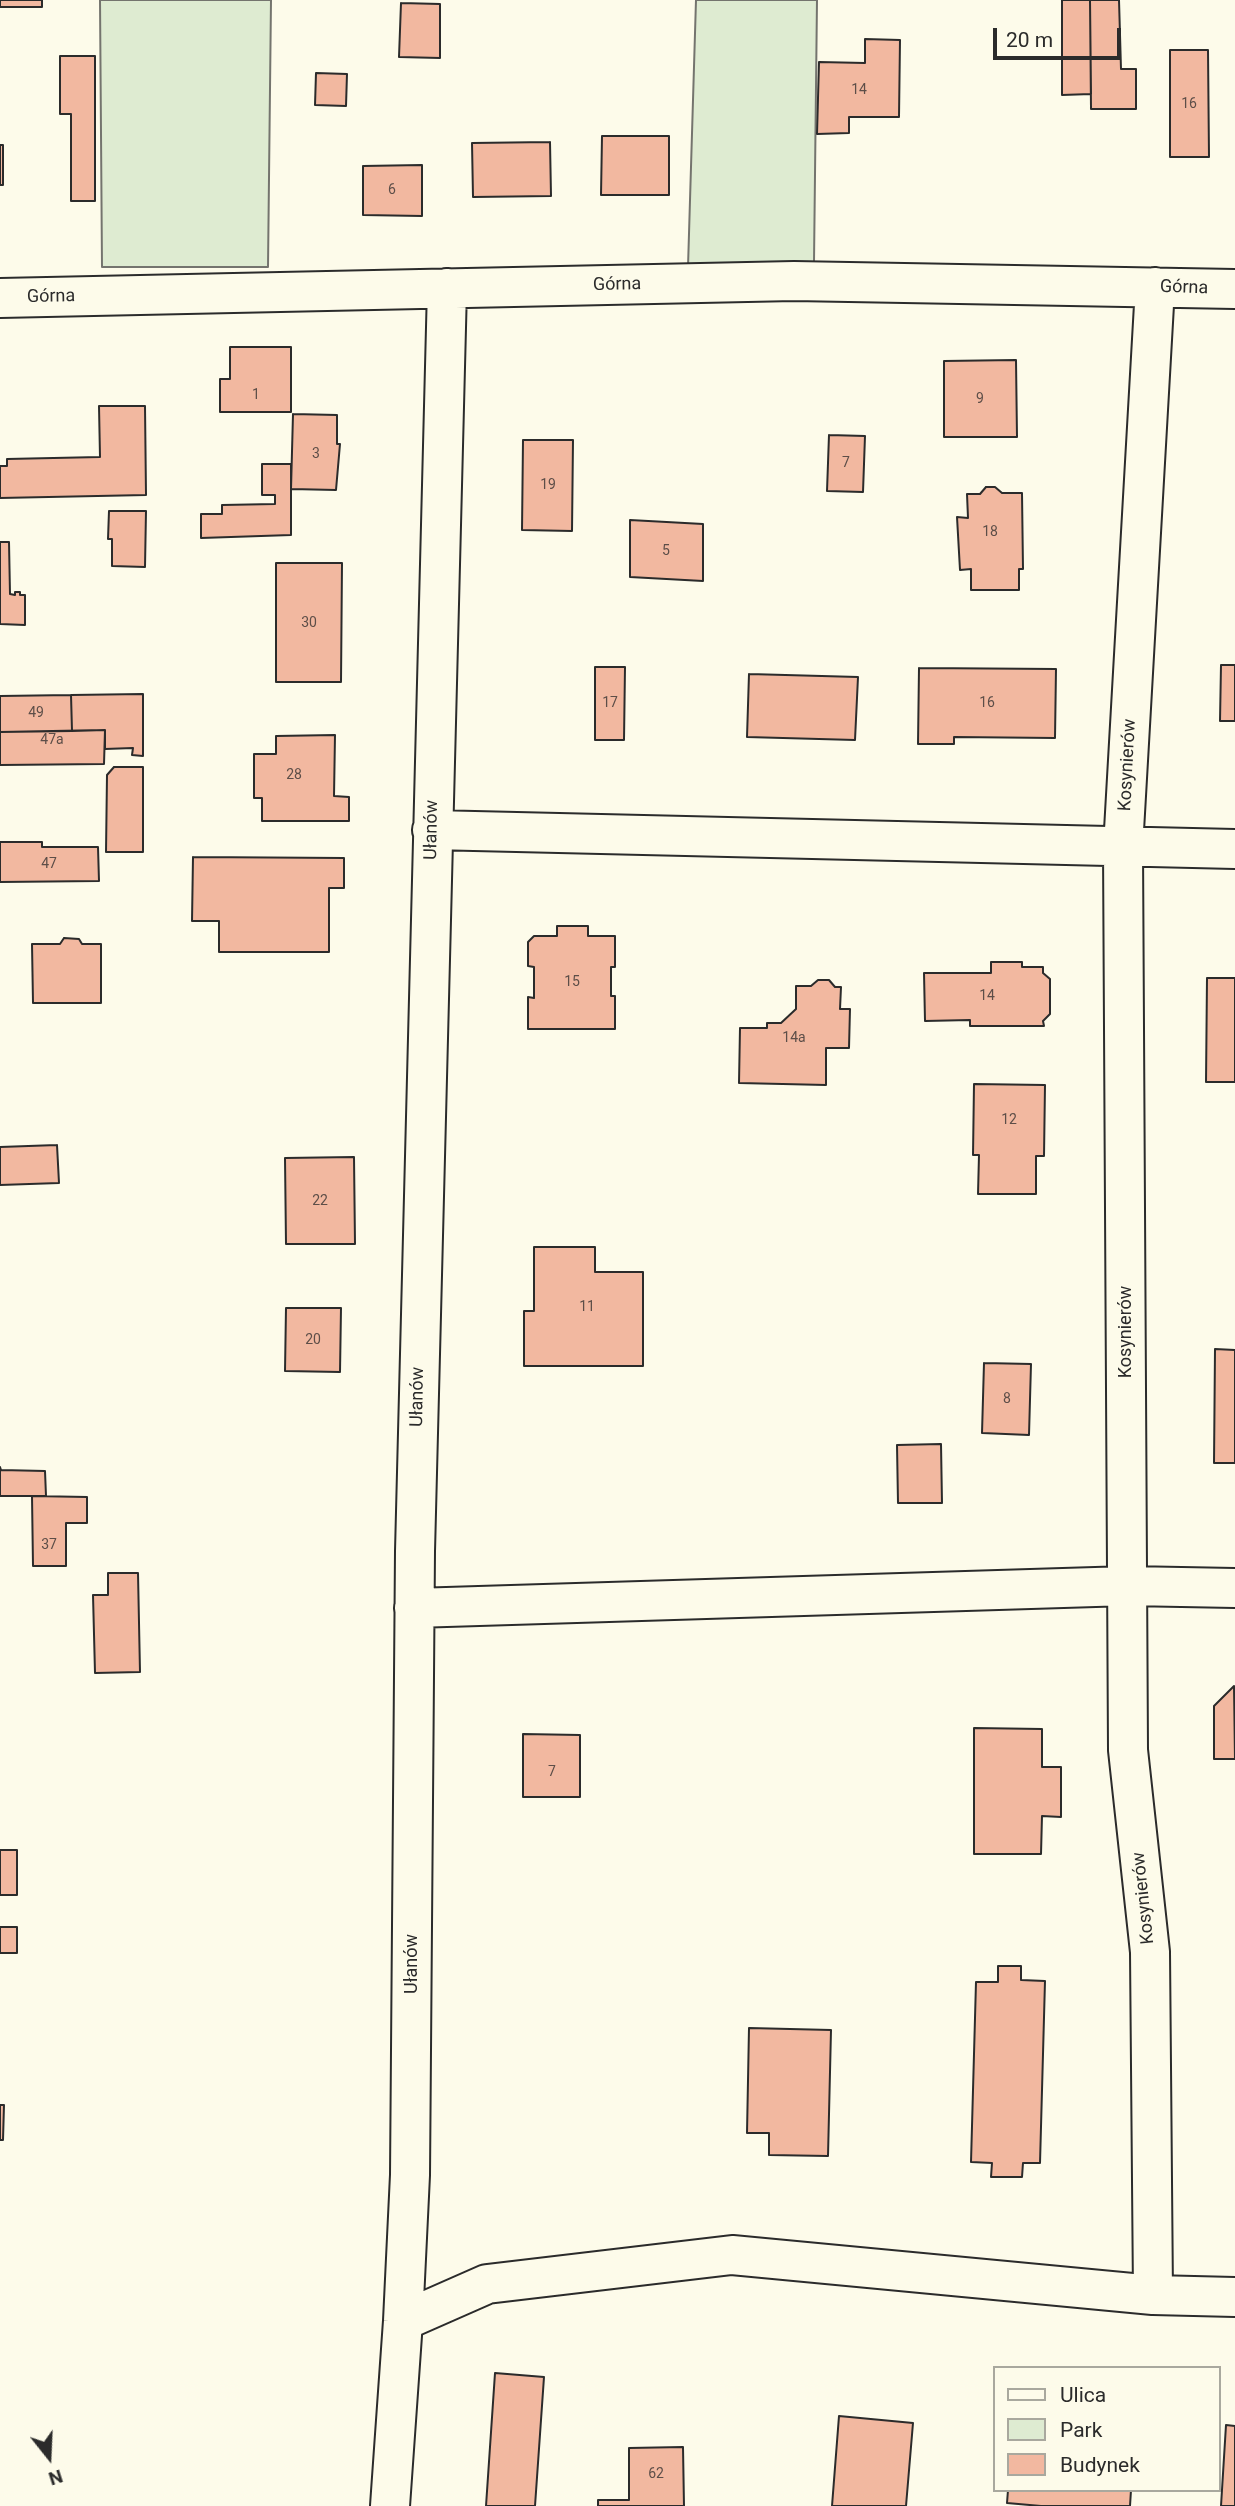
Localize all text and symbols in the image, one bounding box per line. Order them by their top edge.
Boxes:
scale bar [997,14,1125,58]
text: 20 m [1006,28,1053,52]
house number: 14 [851,82,867,98]
house number: 16 [1181,96,1197,112]
house number: 6 [388,182,396,198]
street label: Górna [593,274,641,296]
street label: Górna [1159,276,1209,300]
street label: Górna [27,286,75,308]
house number: 1 [252,387,260,403]
house number: 9 [976,391,984,407]
house number: 3 [312,446,320,462]
house number: 7 [842,455,850,471]
house number: 19 [540,477,556,493]
house number: 18 [982,524,998,540]
house number: 5 [662,543,670,559]
house number: 30 [301,615,317,631]
house number: 17 [602,695,618,711]
house number: 16 [979,695,995,711]
house number: 49 [28,705,44,721]
street label: Kosynierów [1115,718,1141,812]
house number: 47a [40,732,64,748]
house number: 28 [286,767,302,783]
street label: Ułanów [421,800,443,860]
house number: 47 [41,856,57,872]
house number: 15 [564,974,580,990]
house number: 14 [979,988,995,1004]
house number: 14a [782,1030,806,1046]
house number: 12 [1001,1112,1017,1128]
house number: 22 [312,1193,328,1209]
street label: Kosynierów [1115,1286,1137,1378]
house number: 11 [579,1299,595,1315]
house number: 20 [305,1332,321,1348]
street label: Ułanów [407,1367,429,1427]
house number: 8 [1003,1391,1011,1407]
house number: 37 [41,1537,57,1553]
house number: 7 [548,1764,556,1780]
street label: Kosynierów [1128,1851,1160,1945]
street label: Ułanów [401,1934,423,1994]
legend [993,2366,1221,2492]
text: Ulica [1060,2383,1106,2407]
text: Park [1060,2418,1102,2442]
north arrow [14,2422,84,2492]
text: Budynek [1060,2453,1140,2477]
text: N [46,2464,66,2490]
house number: 62 [648,2466,664,2482]

